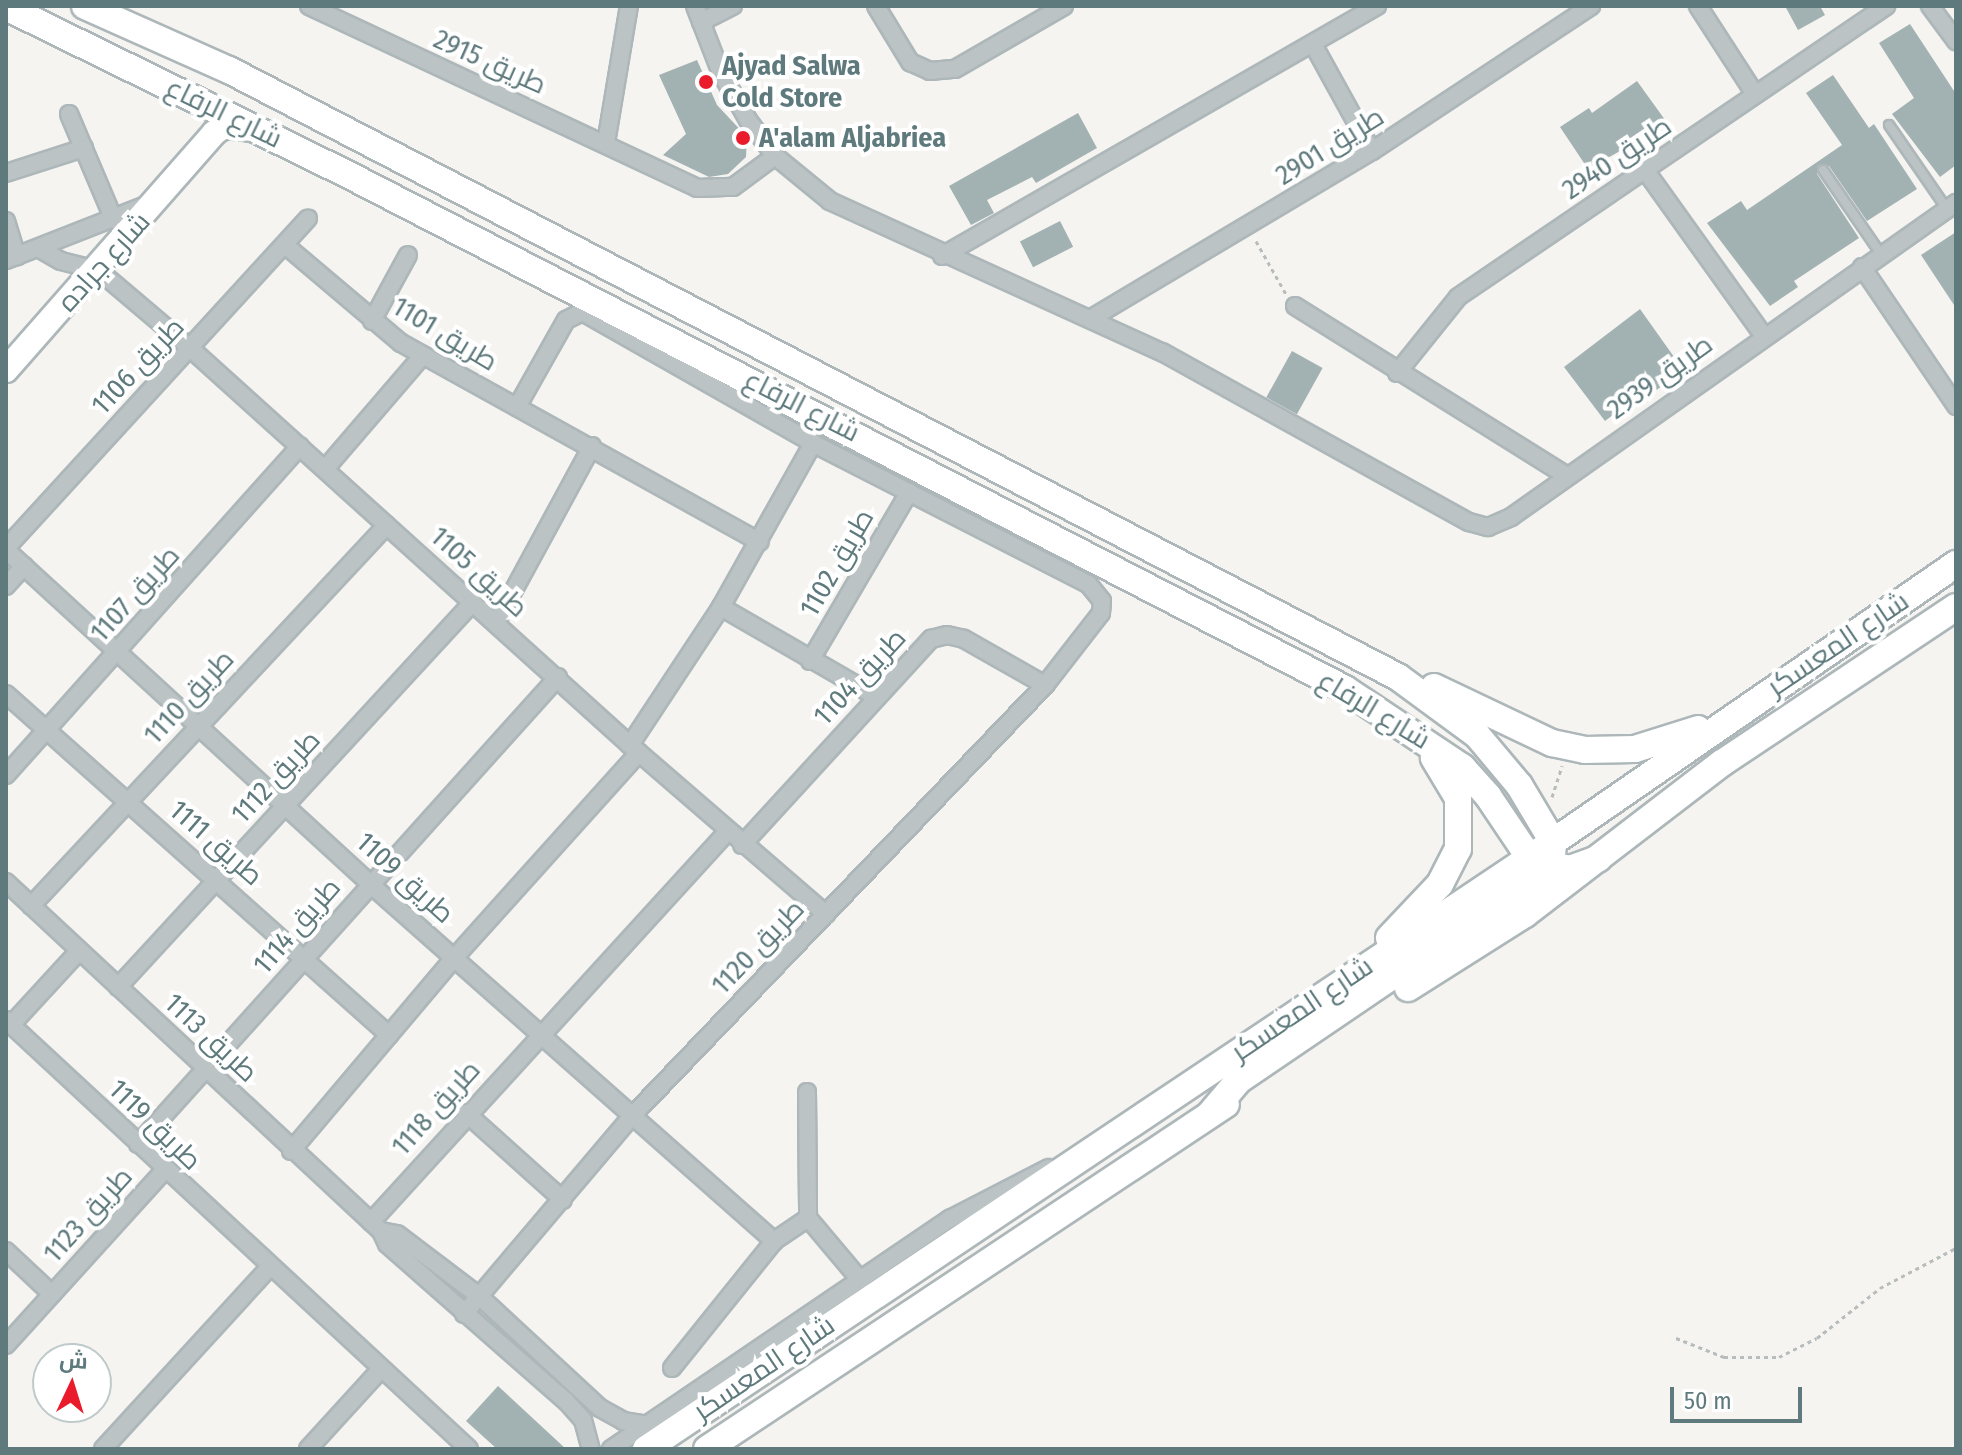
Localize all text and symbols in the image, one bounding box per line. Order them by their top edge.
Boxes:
street label: طريق 2915 [429,22,551,102]
place label: Ajyad Salwa Cold Store [722,49,861,115]
street label: شارع الرفاع [160,70,288,156]
marker: Ajyad Salwa Cold Store [697,73,715,91]
street label: طريق 2901 [1270,100,1390,192]
street label: طريق 2940 [1556,109,1678,207]
place label: A'alam Aljabriea [759,121,946,155]
marker: A'alam Aljabriea [734,129,752,147]
street label: شارع جراده [51,205,157,319]
street label: طريق 1101 [386,290,504,378]
street label: طريق 1106 [85,310,191,422]
street label: طريق 2939 [1601,328,1719,426]
street label: شارع الرفاع [739,363,865,449]
street label: طريق 1102 [793,503,881,623]
street label: طريق 1105 [423,520,535,624]
street label: طريق 1107 [83,539,187,649]
street label: شارع المعسكر [1761,584,1915,704]
street label: طريق 1104 [807,622,913,732]
street label: طريق 1110 [137,643,241,751]
street label: شارع الرفاع [1312,663,1436,757]
street label: طريق 1112 [225,724,327,830]
street label: طريق 1111 [162,793,270,893]
street label: طريق 1109 [349,825,461,931]
street label: طريق 1114 [246,871,348,981]
street label: طريق 1120 [705,893,811,1001]
street label: شارع المعسكر [1225,949,1379,1069]
street label: طريق 1113 [157,986,265,1090]
street label: طريق 1118 [385,1053,487,1163]
street label: طريق 1119 [102,1073,208,1177]
street label: طريق 1123 [36,1160,140,1270]
street label: شارع المعسكر [687,1308,841,1428]
north arrow [32,1343,112,1423]
text: ش [59,1346,89,1375]
scale bar [1674,1371,1806,1421]
text: 50 m [1684,1387,1732,1415]

